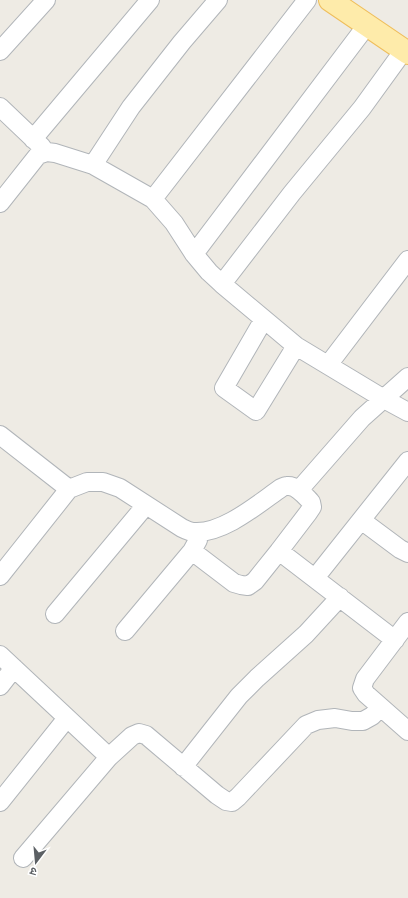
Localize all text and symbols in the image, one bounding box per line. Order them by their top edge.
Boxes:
north arrow [16,842,56,882]
text: उ [28,864,38,878]

